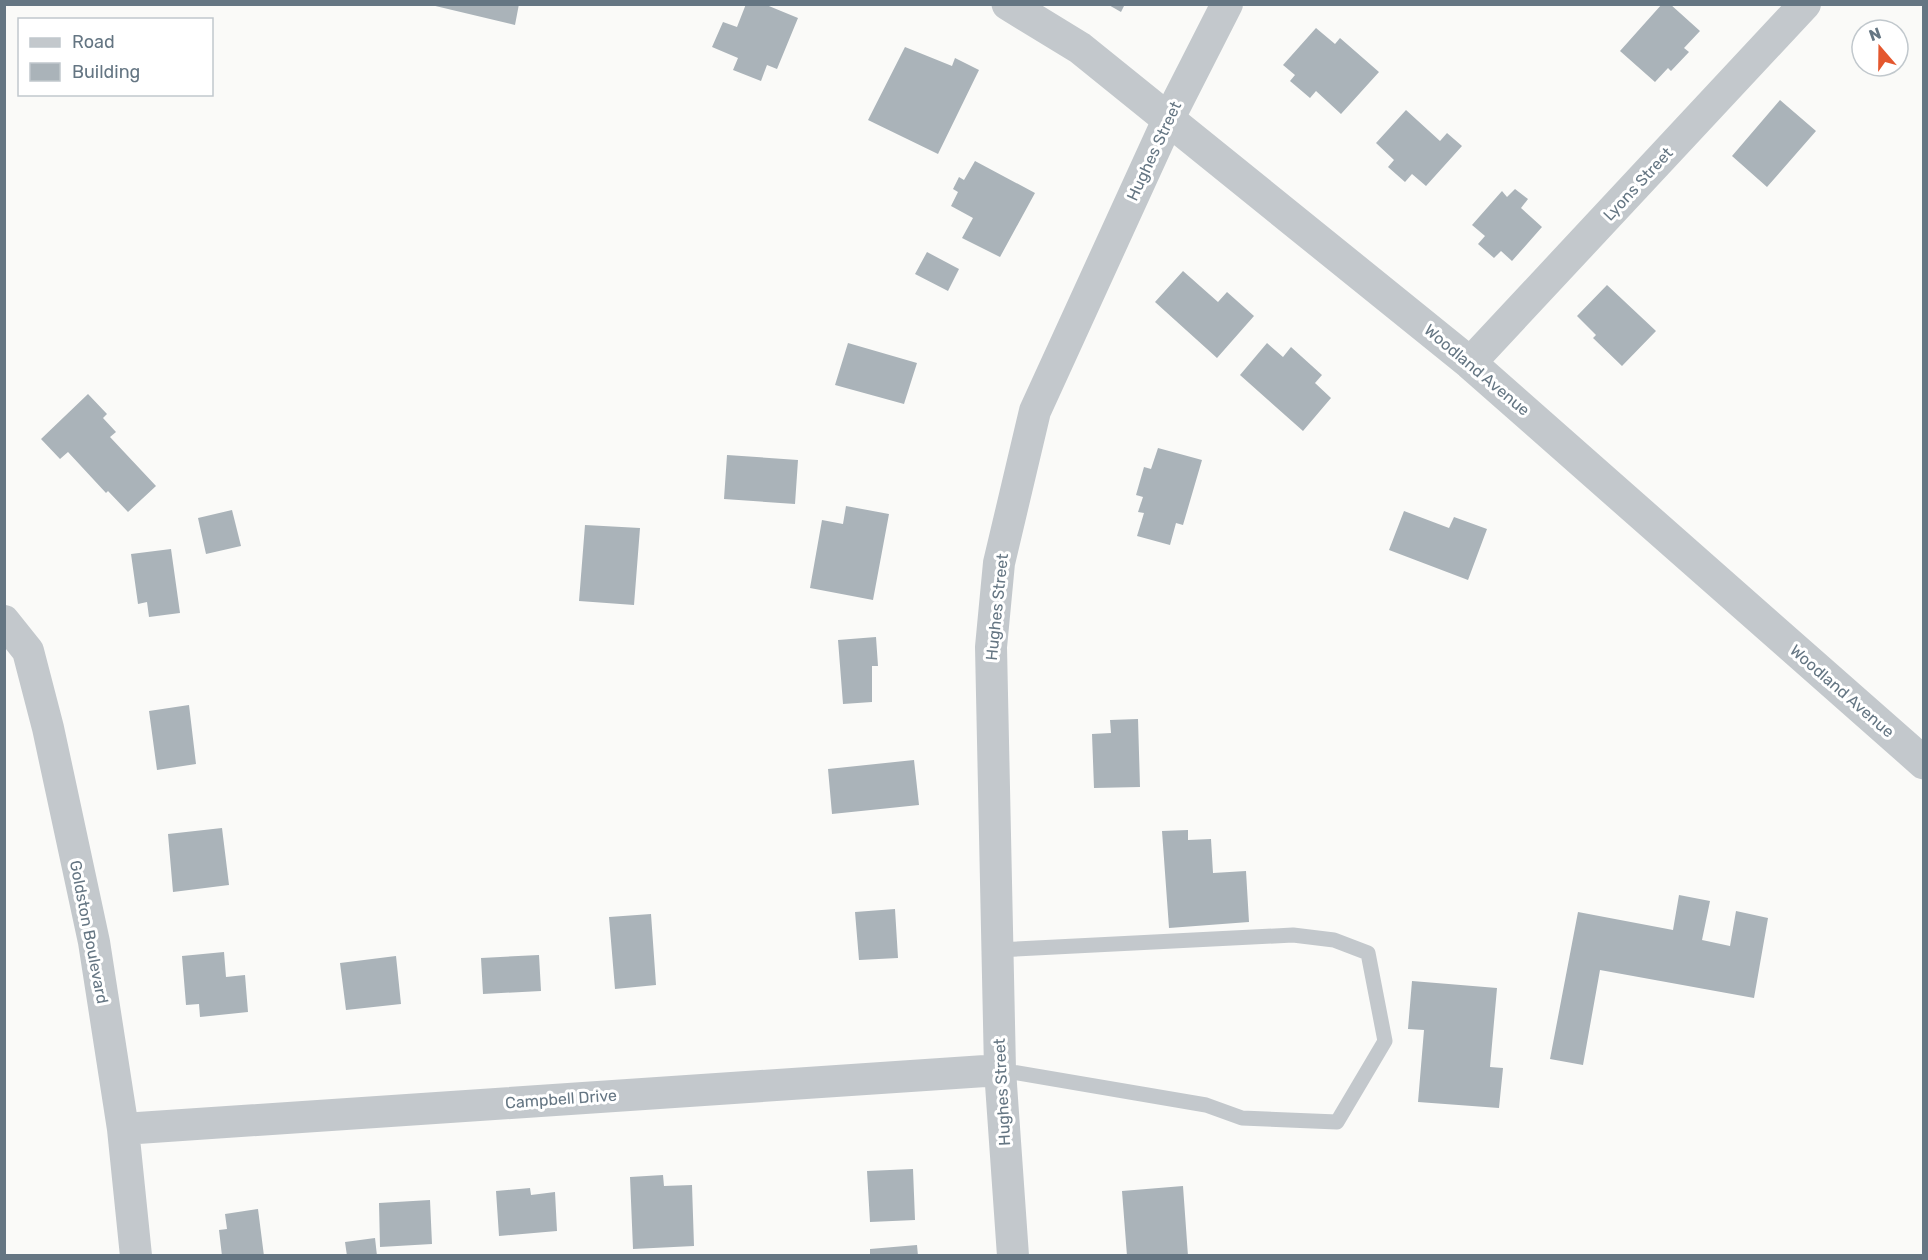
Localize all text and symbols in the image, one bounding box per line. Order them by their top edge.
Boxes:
legend [18,18,213,96]
north arrow [1850,18,1910,78]
text: N [1866,23,1884,45]
text: Road [72,31,115,53]
text: Building [72,61,140,83]
street label: Hughes Street [1123,98,1185,204]
street label: Lyons Street [1599,143,1677,225]
street label: Woodland Avenue [1420,320,1534,420]
street label: Hughes Street [982,552,1012,662]
street label: Woodland Avenue [1786,641,1898,741]
street label: Goldston Boulevard [66,859,112,1005]
street label: Hughes Street [990,1038,1014,1146]
street label: Campbell Drive [505,1086,618,1112]

